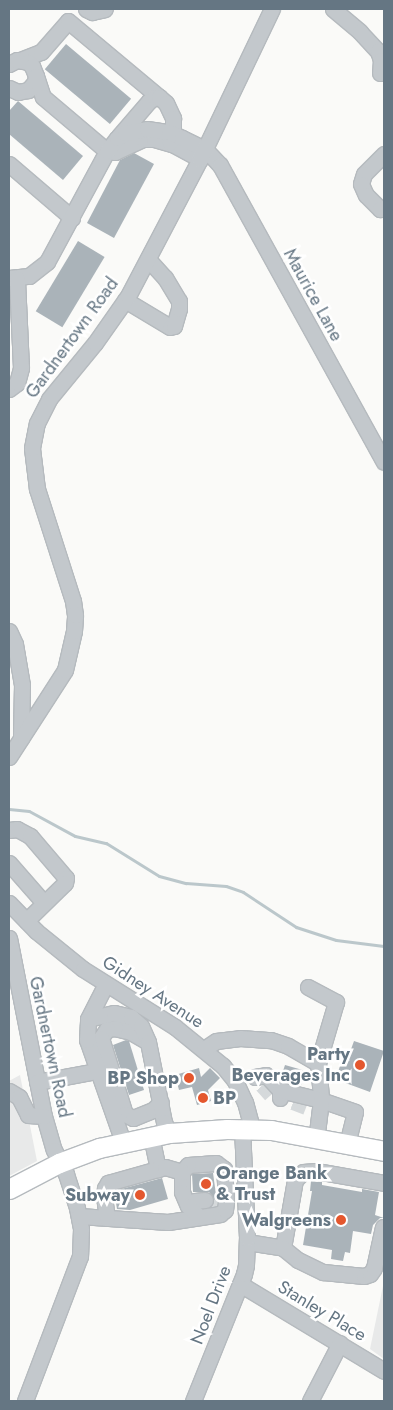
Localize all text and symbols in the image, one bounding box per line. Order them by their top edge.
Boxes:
street label: Maurice Lane [279,245,347,345]
street label: Gardnertown Road [21,274,123,402]
street label: Gidney Avenue [98,951,208,1033]
street label: Gardnertown Road [24,974,76,1120]
place label: Party Beverages Inc [231,1044,350,1086]
marker: Party Beverages Inc [354,1059,366,1071]
place label: BP Shop [107,1067,179,1089]
marker: BP Shop [183,1072,195,1084]
place label: BP [213,1087,236,1109]
marker: BP [197,1092,209,1104]
place label: Orange Bank & Trust [216,1163,327,1206]
marker: Orange Bank & Trust [200,1178,212,1190]
place label: Subway [65,1184,130,1206]
marker: Subway [134,1189,146,1201]
place label: Walgreens [242,1209,331,1231]
marker: Walgreens [335,1214,347,1226]
street label: Noel Drive [186,1263,236,1347]
street label: Stanley Place [274,1276,370,1346]

